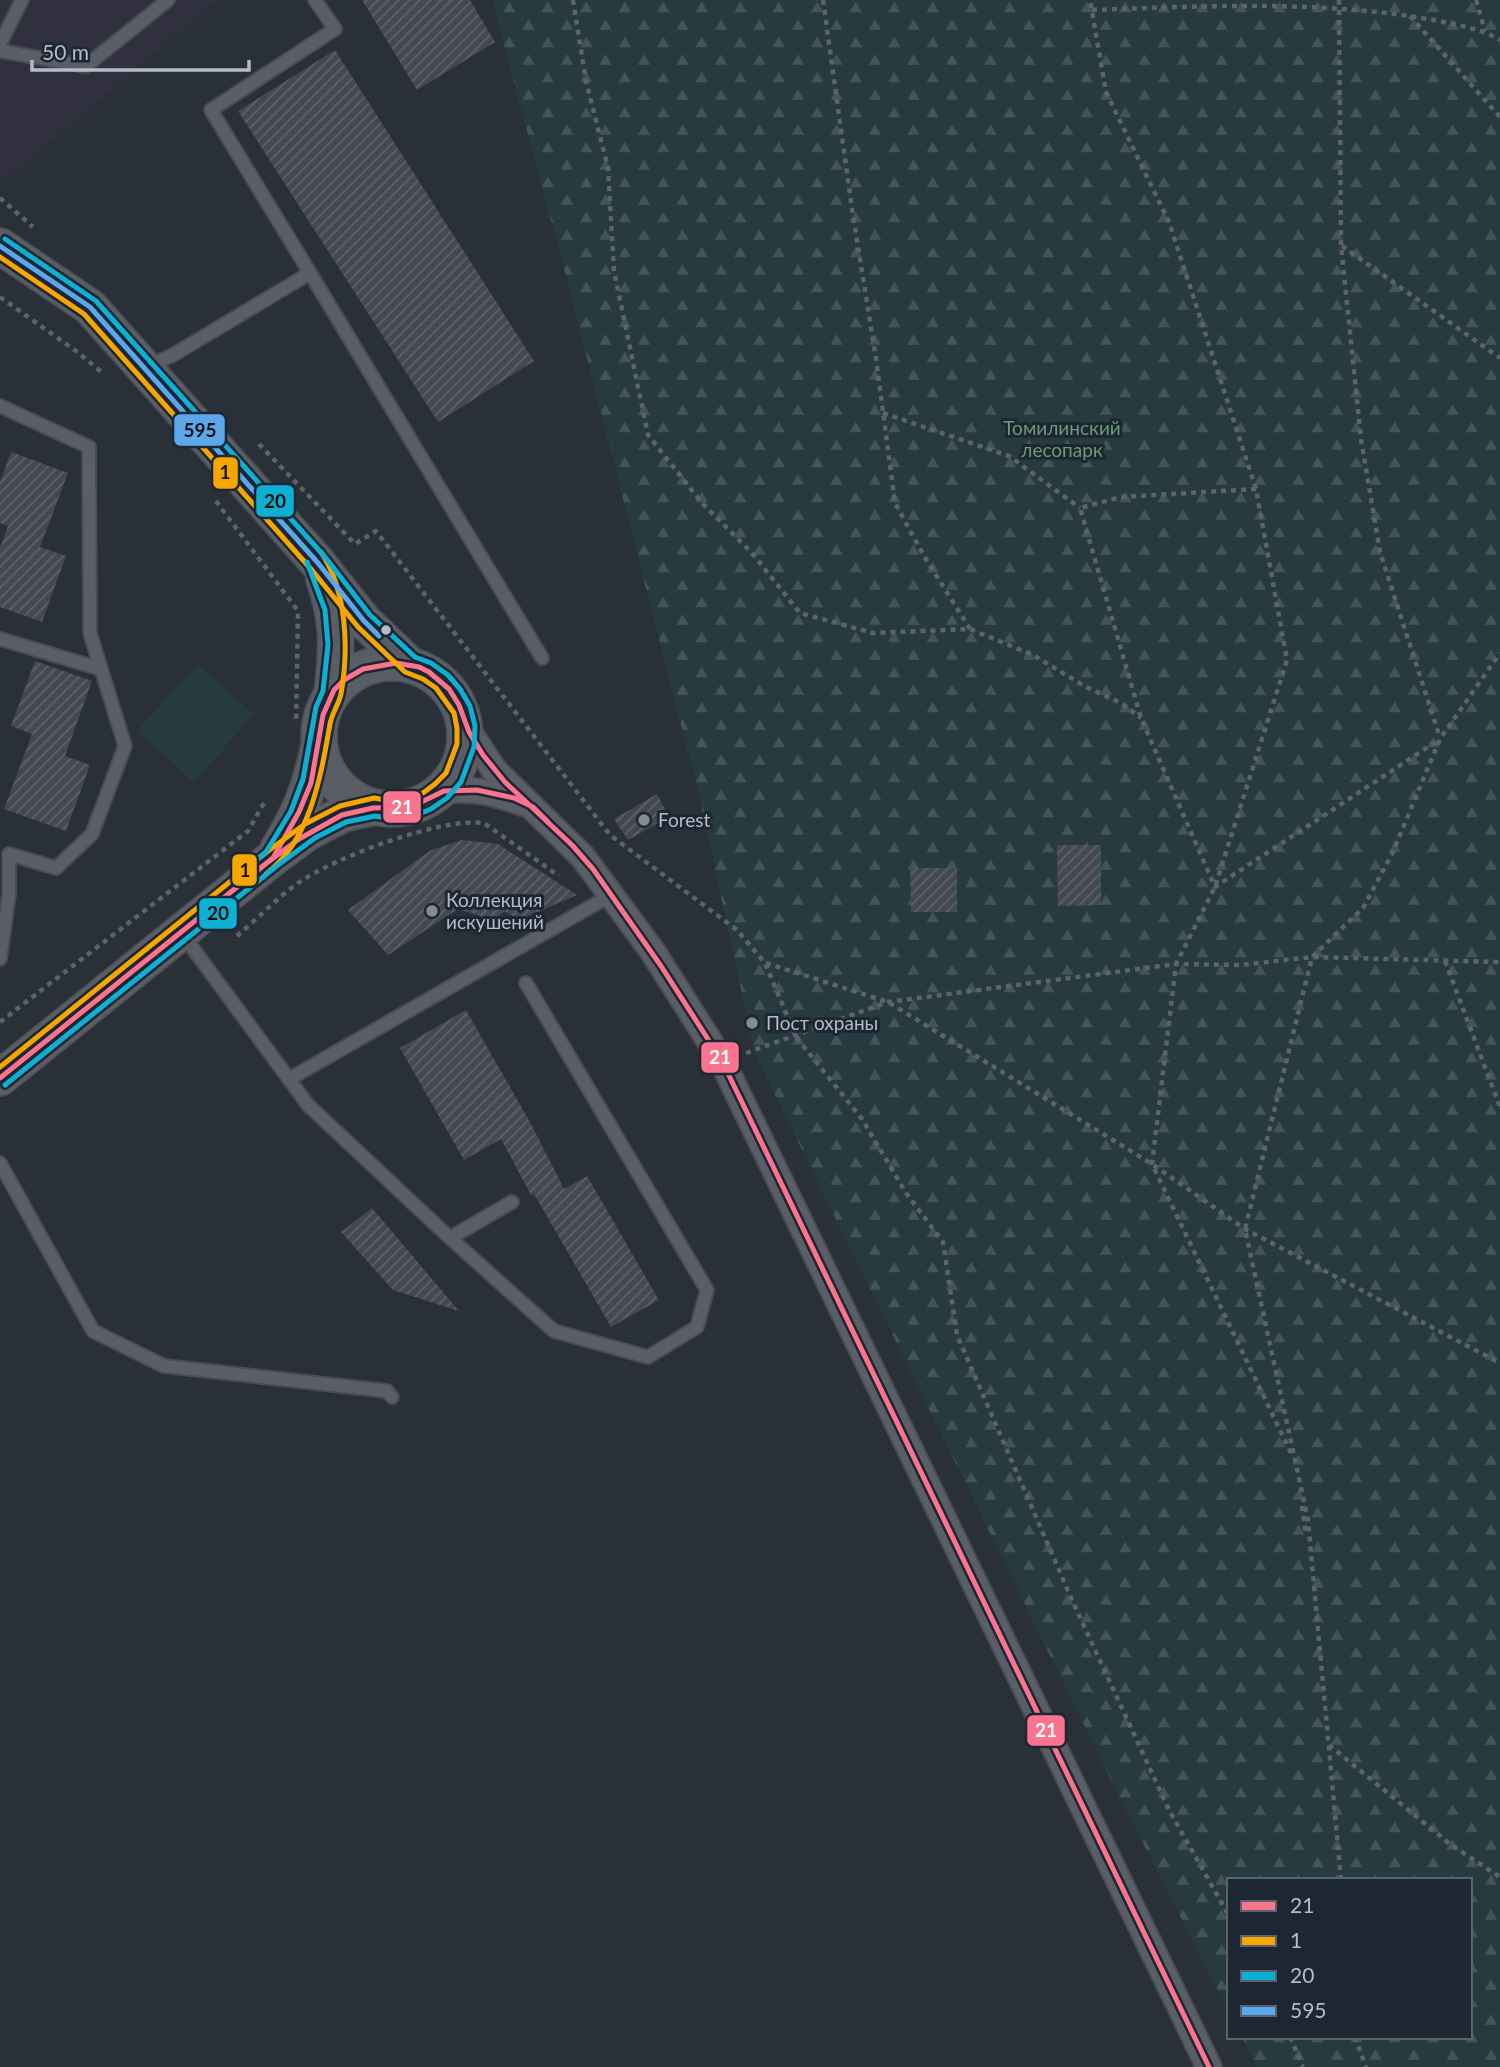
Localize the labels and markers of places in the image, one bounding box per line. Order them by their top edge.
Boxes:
unlabelled marker [379,623,393,637]
place label: Forest [658,808,710,831]
marker: Forest [636,812,652,828]
place label: Коллекция искушений [446,888,544,933]
marker: Коллекция искушений [424,903,440,919]
place label: Пост охраны [766,1011,878,1034]
marker: Пост охраны [744,1015,760,1031]

